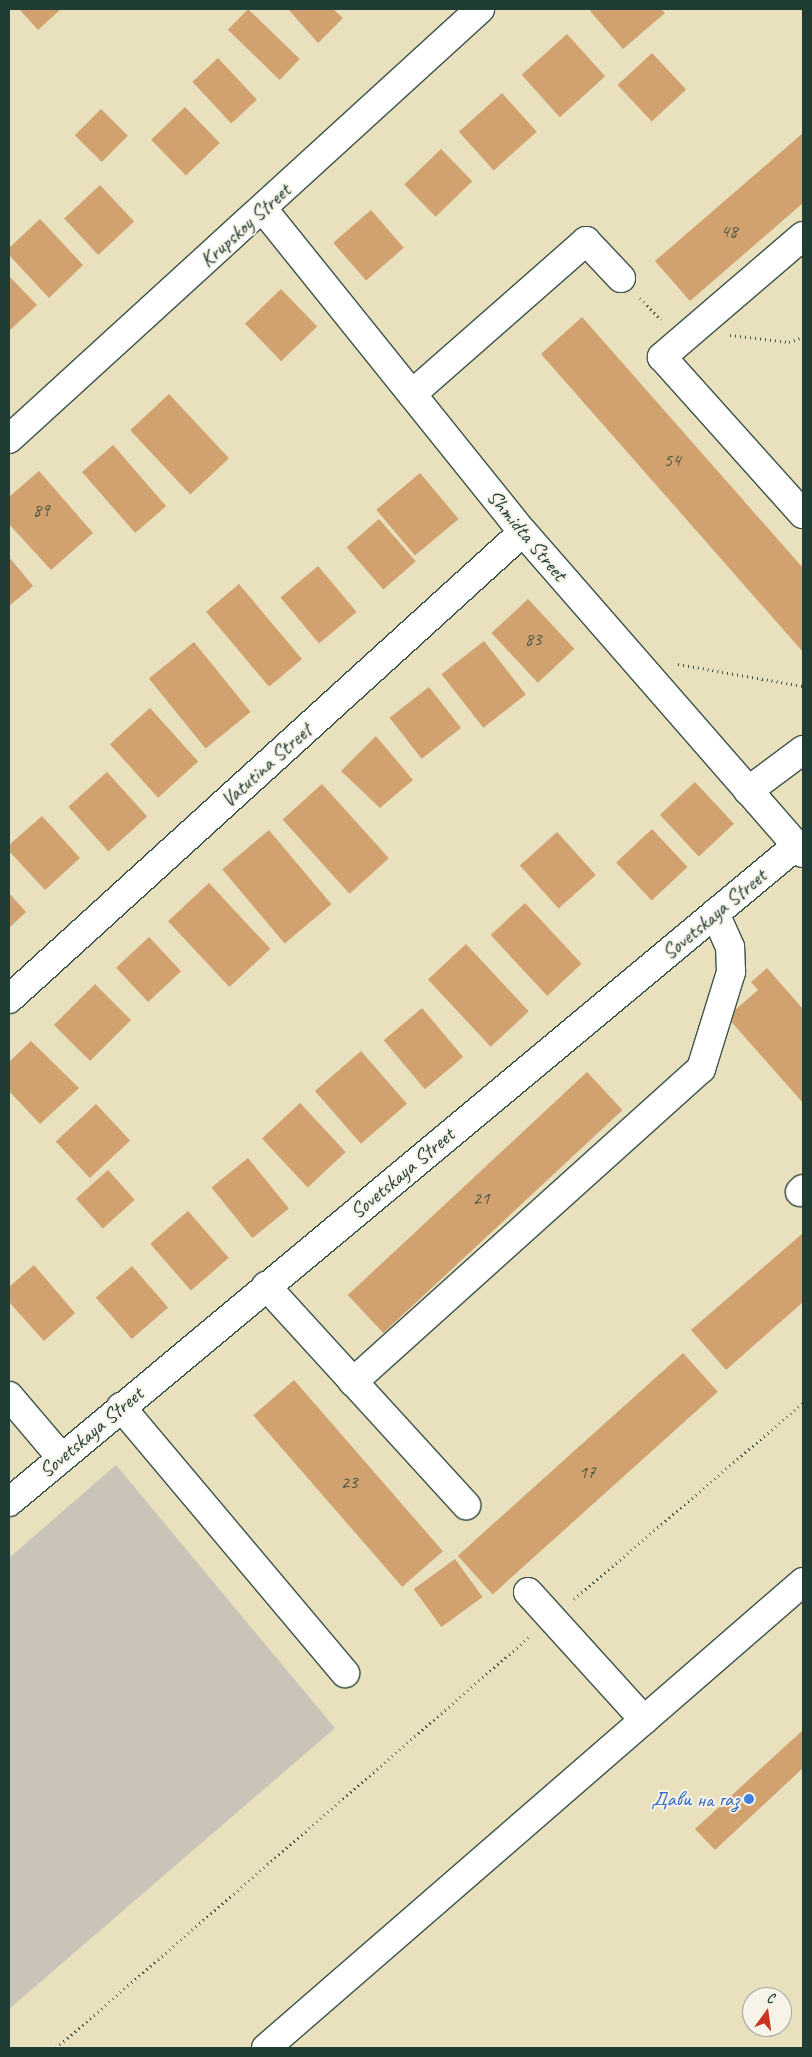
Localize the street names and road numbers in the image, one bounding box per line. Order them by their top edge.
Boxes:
street label: Krupskoy Street [194,178,296,272]
street label: Shmidta Street [481,484,573,586]
street label: Vatutina Street [215,718,317,812]
street label: Sovetskaya Street [657,863,771,965]
street label: Sovetskaya Street [345,1122,459,1224]
street label: Sovetskaya Street [34,1381,148,1483]

